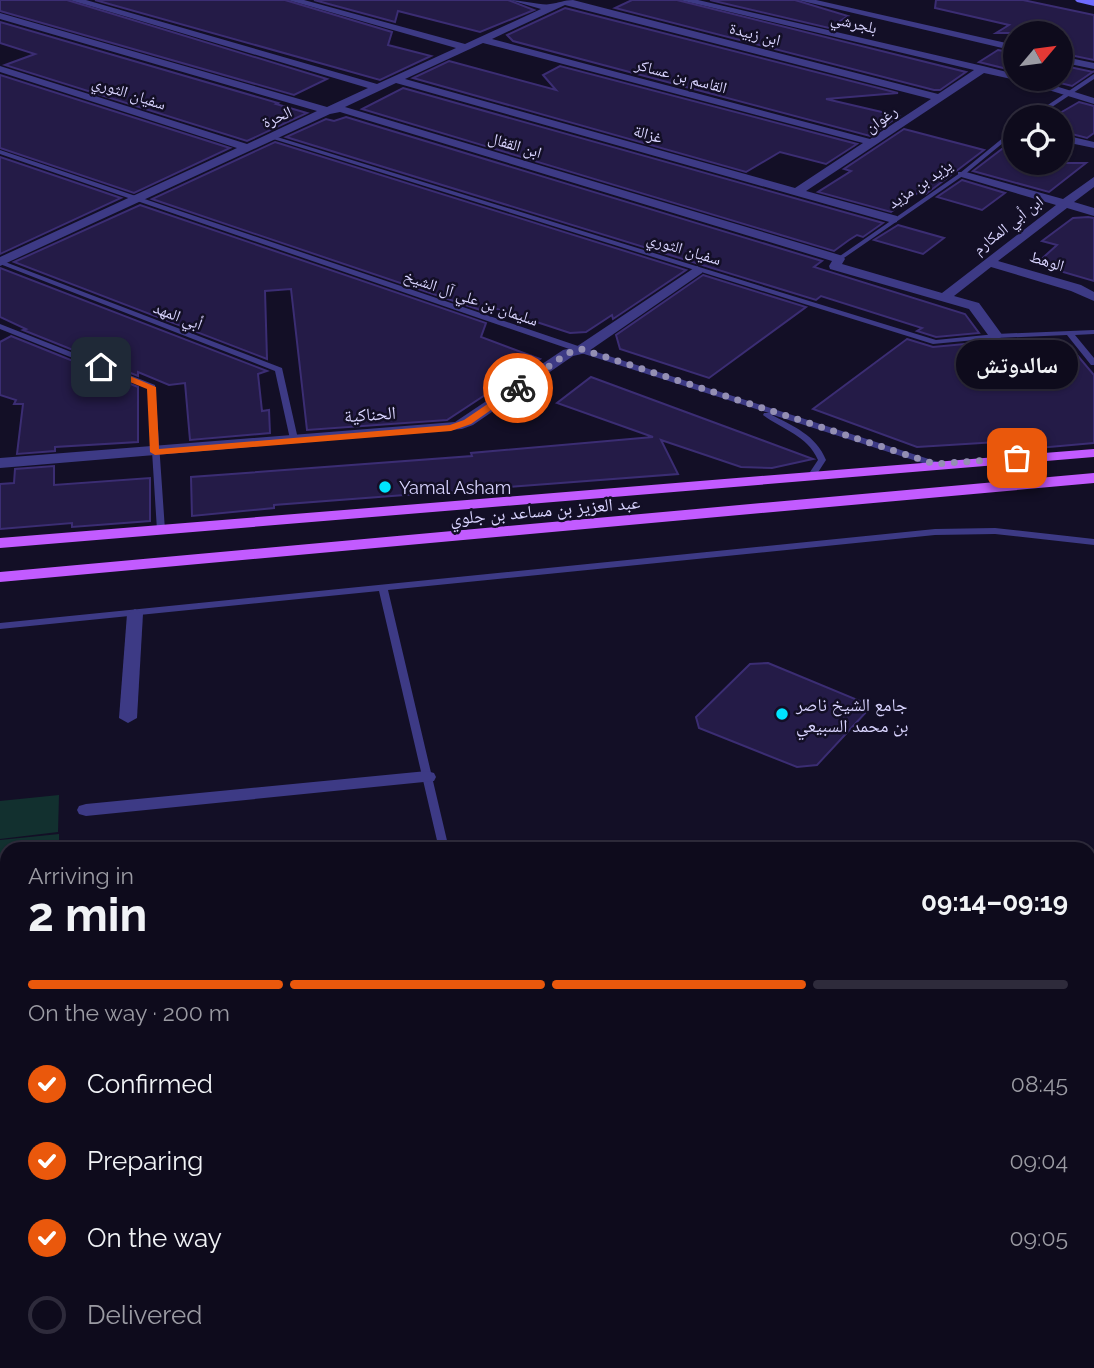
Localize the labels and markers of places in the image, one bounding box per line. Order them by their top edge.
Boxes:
pin [71,337,131,397]
callout: سالدوتش [956,339,1078,388]
pin [987,428,1047,488]
place label: Yamal Asham [399,477,511,498]
marker: Yamal Asham [377,479,393,495]
place label: جامع الشيخ ناصر بن محمد السبيعي [795,694,908,740]
marker: جامع الشيخ ناصر بن محمد السبيعي [774,706,790,722]

